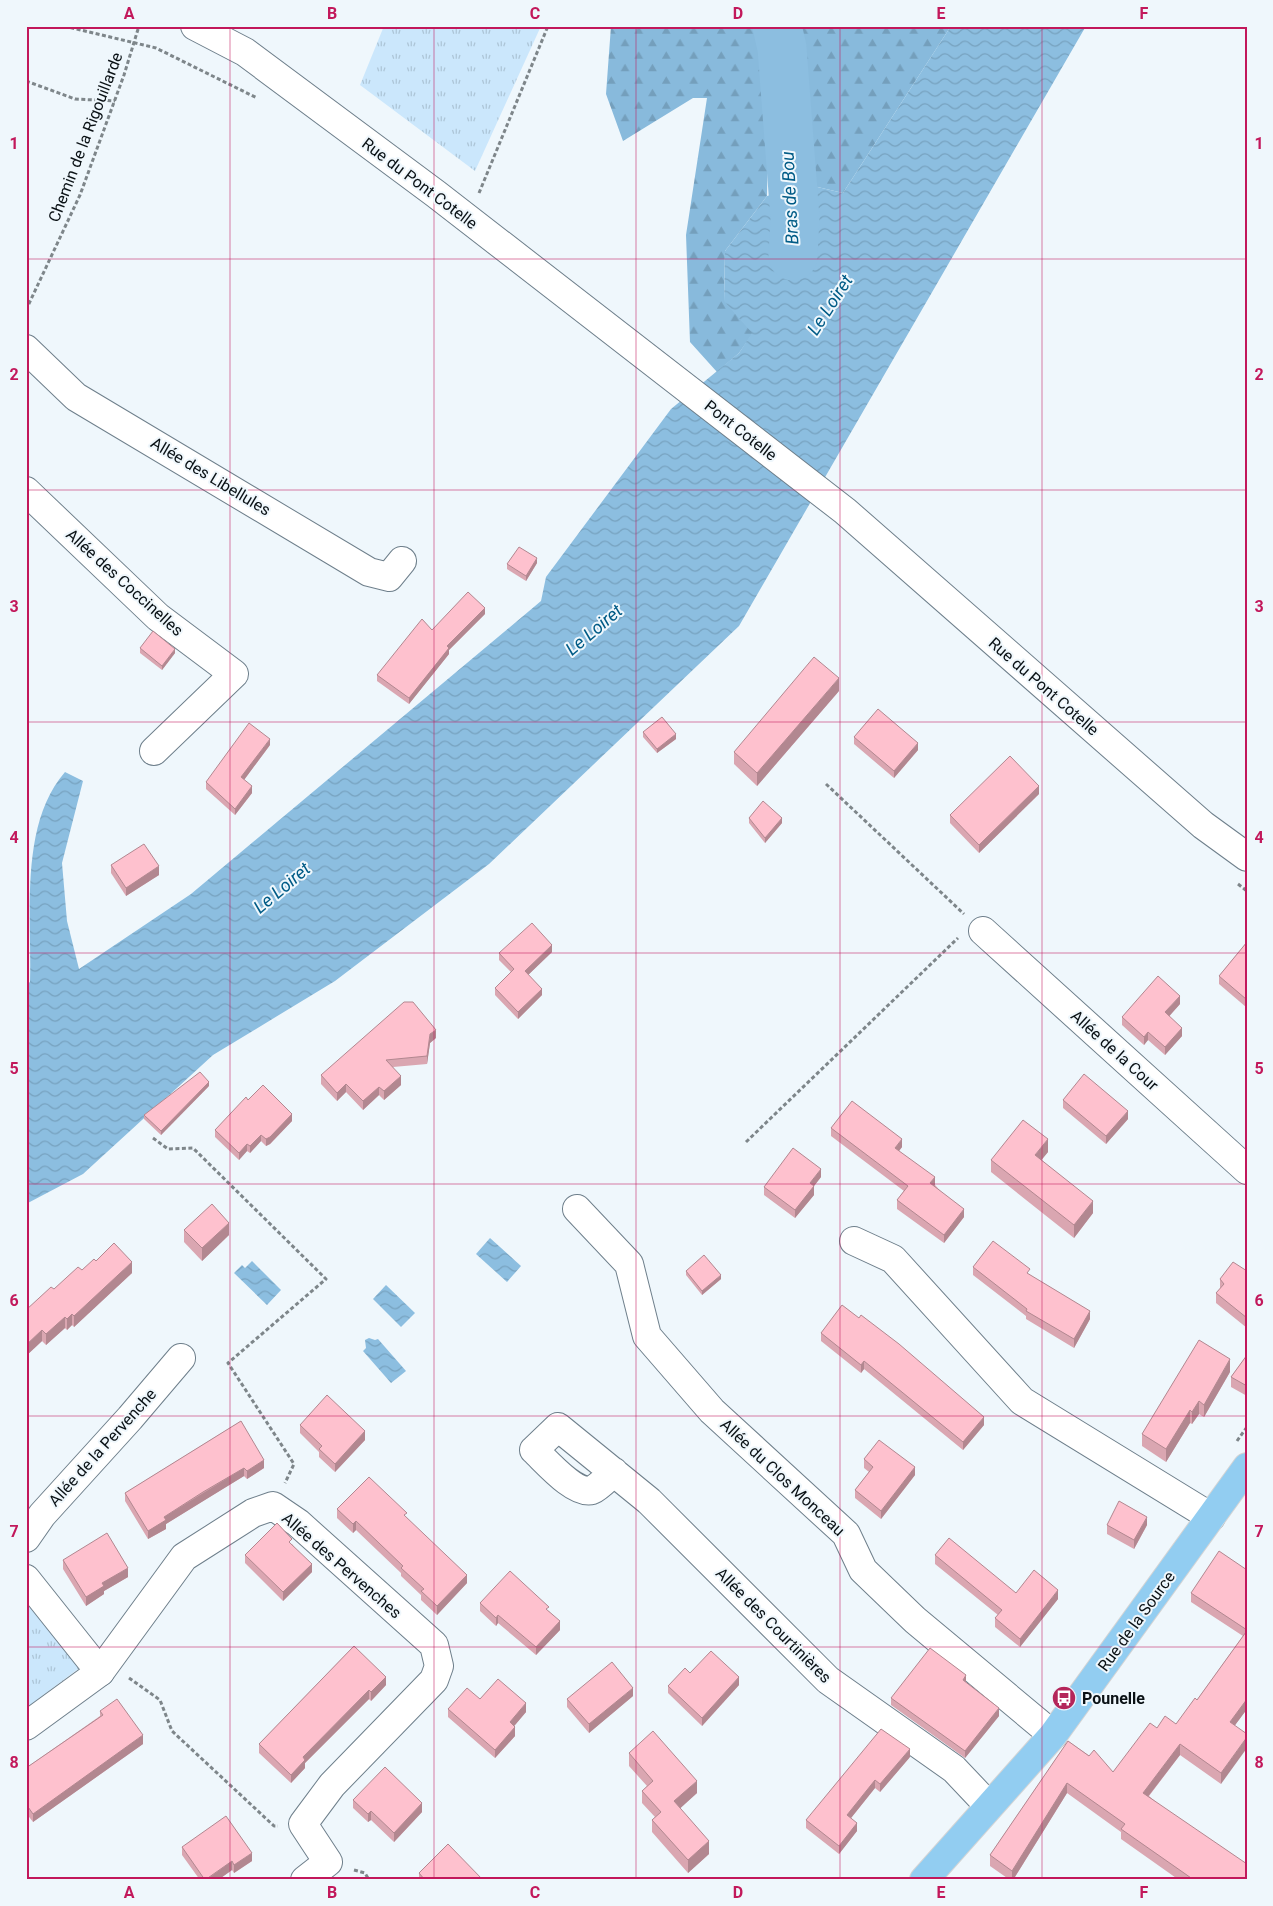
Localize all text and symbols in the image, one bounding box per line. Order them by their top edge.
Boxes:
text: A [124,4,135,23]
text: B [327,4,337,23]
text: C [530,4,540,23]
text: D [733,4,743,23]
text: E [937,4,946,23]
text: F [1140,4,1149,23]
street label: Chemin de la Rigouillarde [44,50,127,225]
text: 1 [9,134,19,153]
street label: Rue du Pont Cotelle [358,134,481,233]
text: 1 [1254,134,1264,153]
water label: Bras de Bou [777,150,802,245]
water label: Le Loiret [802,271,857,339]
text: 2 [9,365,19,384]
text: 2 [1254,365,1264,384]
street label: Pont Cotelle [701,396,781,465]
street label: Allée des Libellules [148,433,274,520]
street label: Allée des Coccinelles [62,525,187,640]
text: 3 [9,597,19,616]
text: 3 [1254,597,1264,616]
water label: Le Loiret [561,600,626,659]
street label: Rue du Pont Cotelle [985,633,1103,739]
text: 4 [9,828,19,847]
text: 4 [1254,828,1264,847]
water label: Le Loiret [249,858,314,917]
street label: Allée de la Cour [1067,1006,1163,1095]
text: 5 [9,1059,19,1078]
text: 5 [1254,1059,1264,1078]
text: 6 [9,1291,19,1310]
text: 6 [1254,1291,1264,1310]
street label: Allée de la Pervenche [44,1385,160,1510]
street label: Allée du Clos Monceau [717,1415,849,1540]
street label: Allée des Pervenches [278,1508,405,1622]
text: 7 [9,1522,19,1541]
text: 7 [1254,1522,1264,1541]
street label: Allée des Courtinières [712,1564,835,1687]
street label: Rue de la Source [1094,1568,1179,1675]
bus stop icon: Pounelle [1051,1685,1077,1711]
place label: Pounelle [1082,1689,1145,1708]
text: 8 [9,1753,19,1772]
text: 8 [1254,1753,1264,1772]
text: A [124,1883,135,1902]
text: B [327,1883,337,1902]
text: C [530,1883,540,1902]
text: D [733,1883,743,1902]
text: E [937,1883,946,1902]
text: F [1140,1883,1149,1902]

